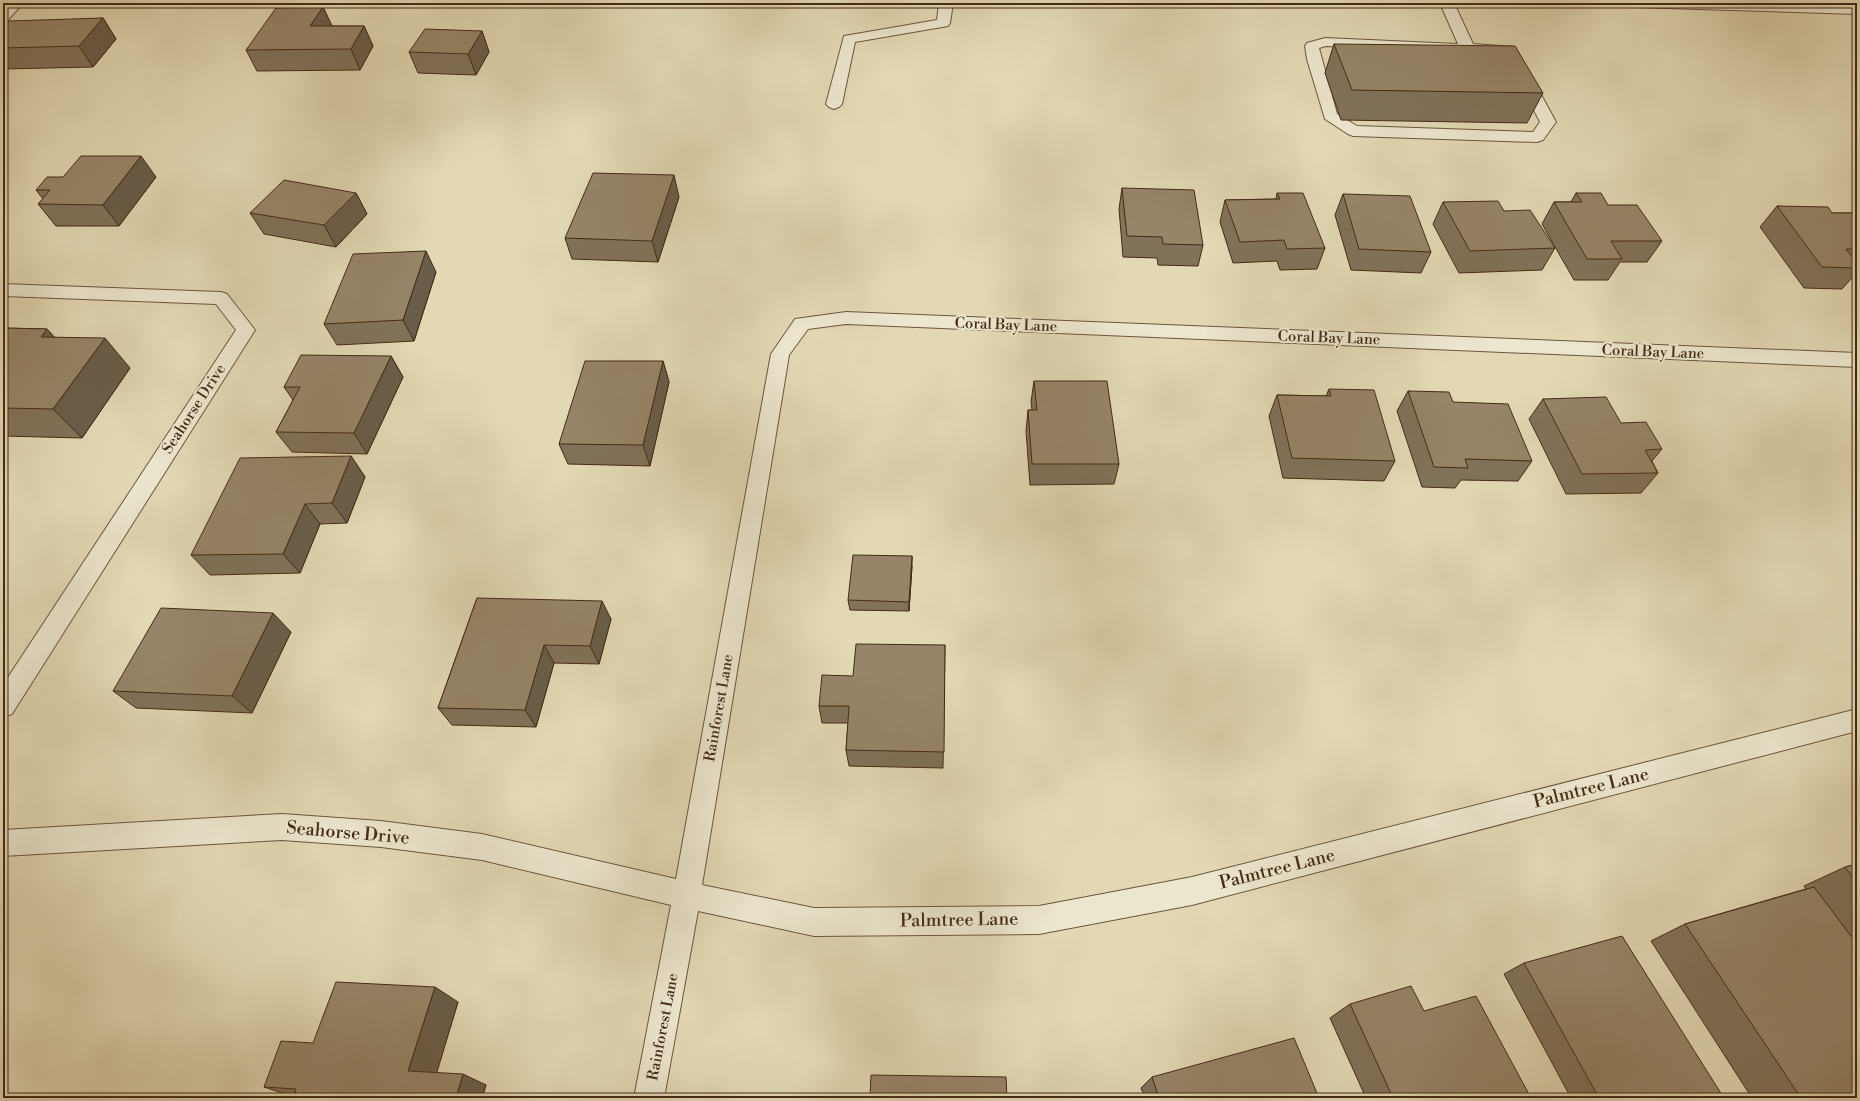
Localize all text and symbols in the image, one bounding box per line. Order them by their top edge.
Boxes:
street label: Coral Bay Lane [954,314,1058,336]
street label: Coral Bay Lane [1277,327,1381,349]
street label: Coral Bay Lane [1601,341,1705,363]
street label: Seahorse Drive [158,361,230,457]
street label: Rainforest Lane [700,653,738,763]
street label: Palmtree Lane [1531,763,1651,813]
street label: Seahorse Drive [285,816,411,850]
street label: Palmtree Lane [1217,844,1337,894]
street label: Palmtree Lane [900,907,1018,933]
street label: Rainforest Lane [643,972,683,1082]

